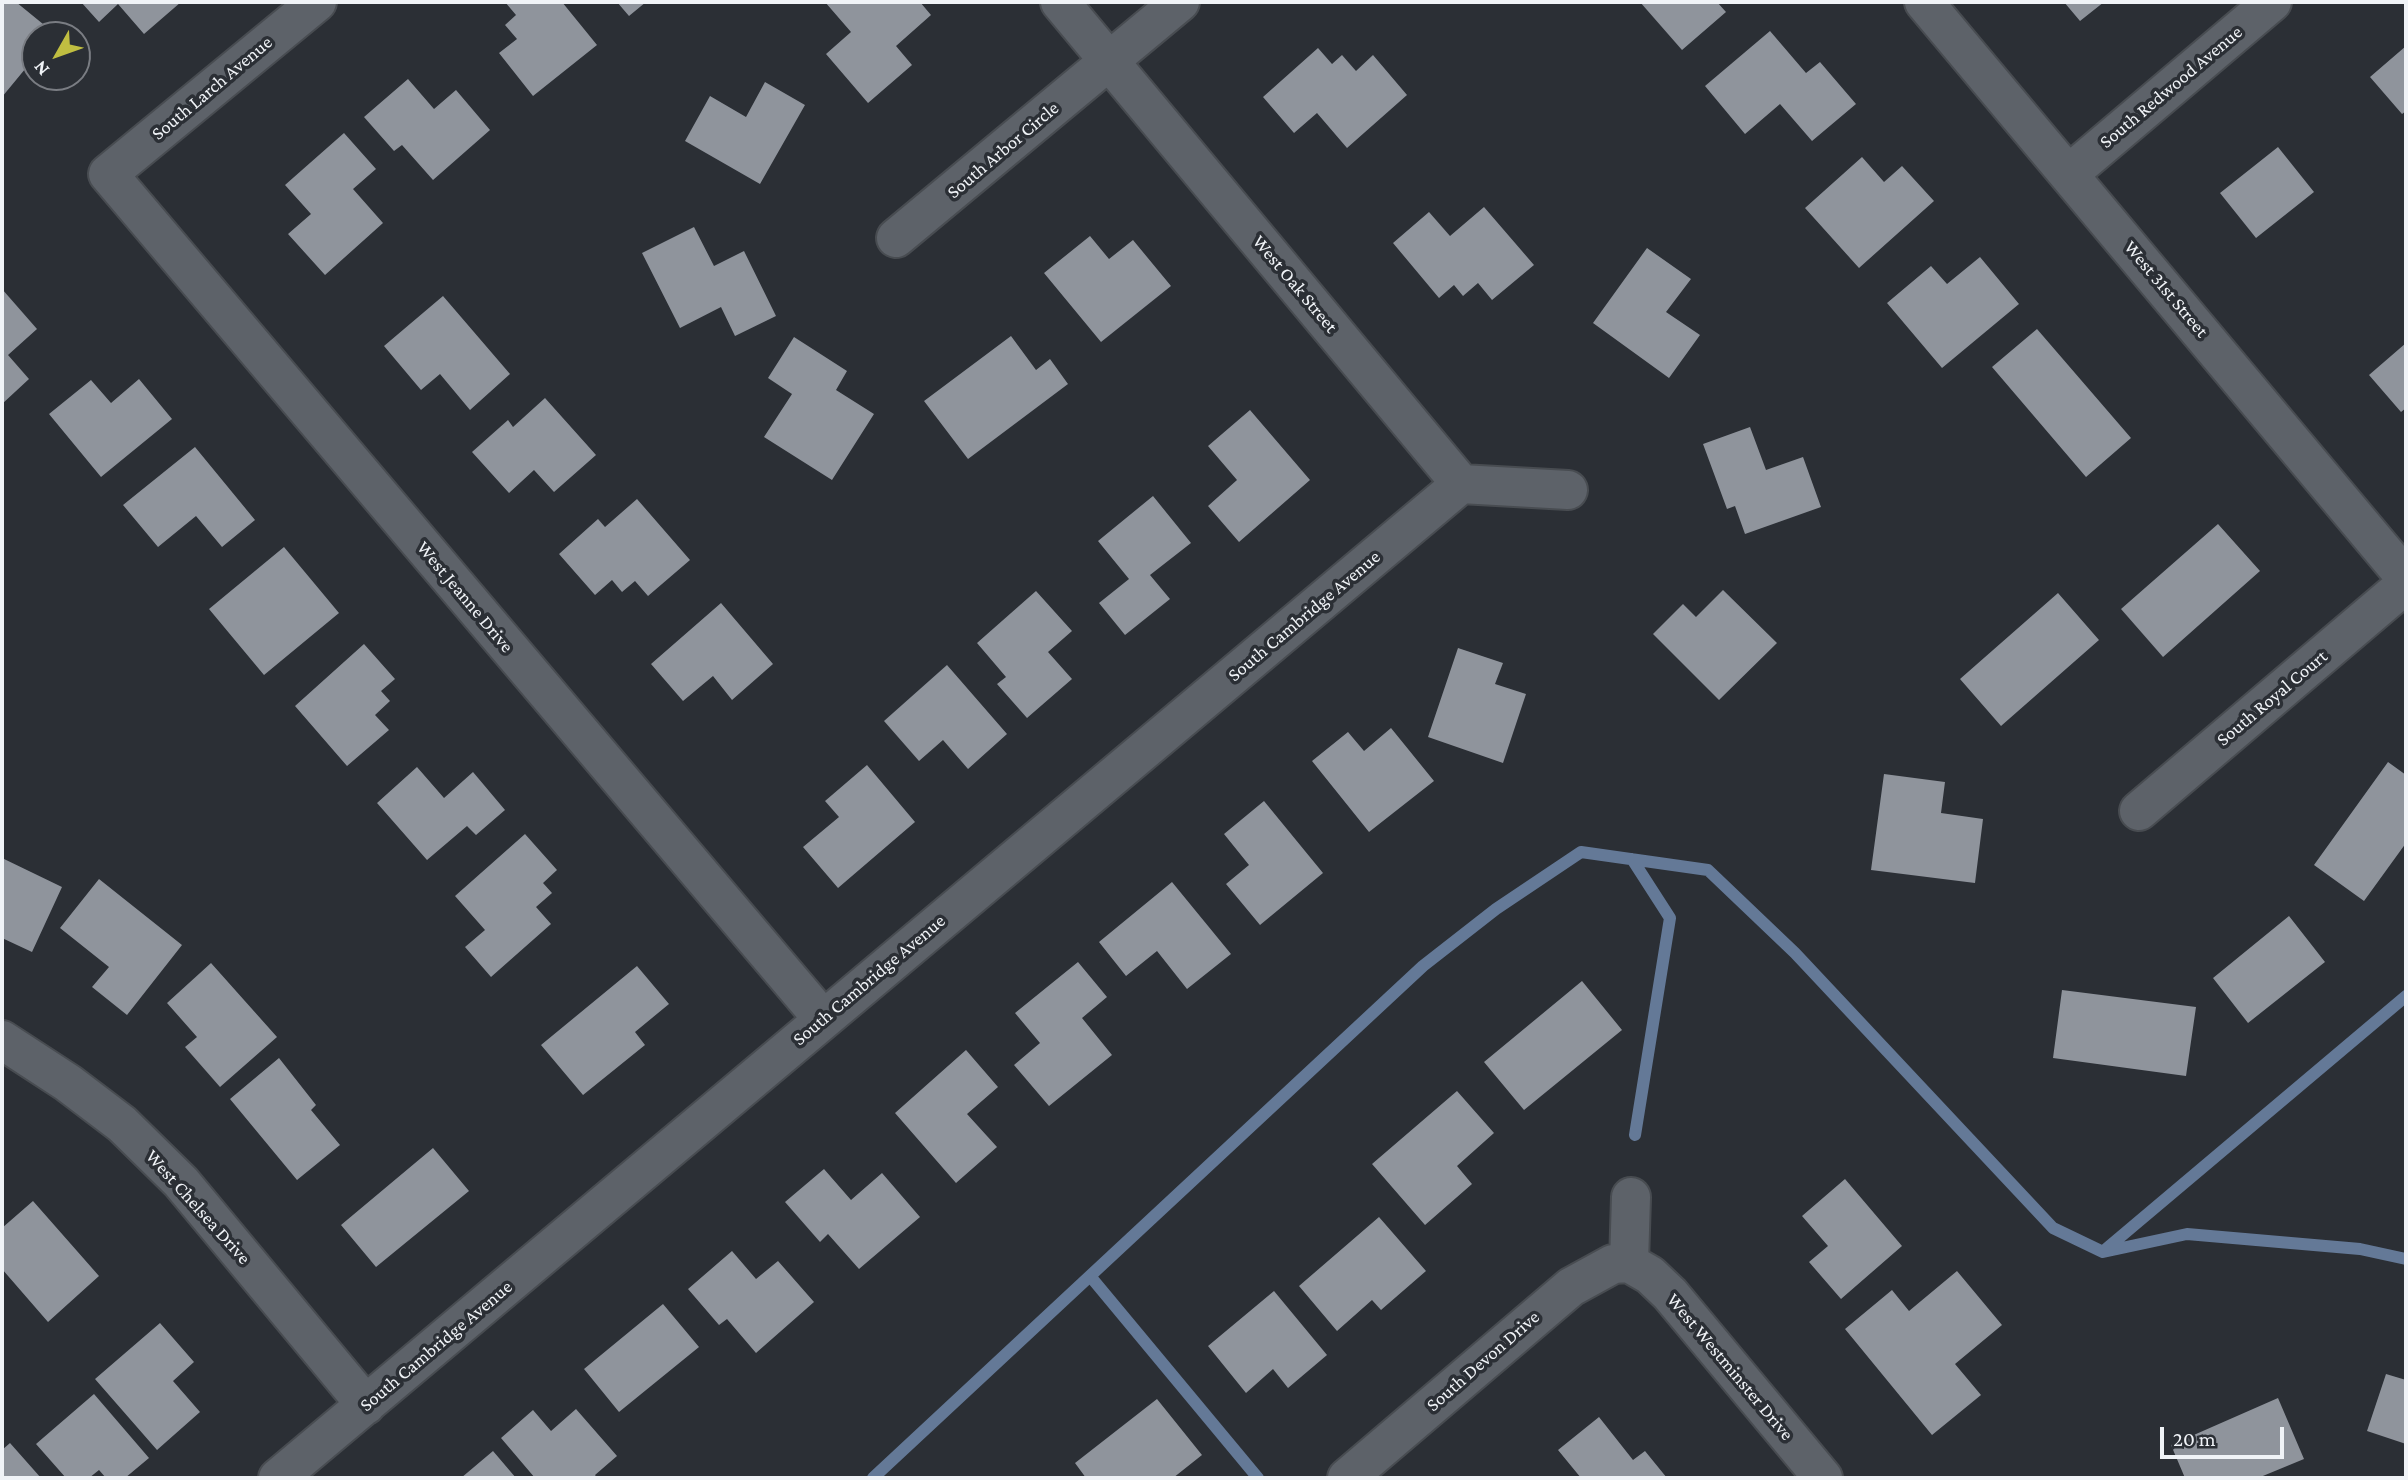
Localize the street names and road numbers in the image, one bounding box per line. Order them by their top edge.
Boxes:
street label: South Redwood Avenue [2095,21,2247,153]
street label: South Larch Avenue [147,31,277,145]
street label: South Arbor Circle [942,97,1064,203]
street label: West Oak Street [1247,230,1343,338]
street label: West 31st Street [2119,236,2213,342]
street label: West Jeanne Drive [412,537,518,657]
street label: South Cambridge Avenue [1223,546,1385,686]
street label: South Royal Court [2212,645,2332,751]
street label: South Cambridge Avenue [788,910,950,1050]
street label: West Chelsea Drive [140,1145,256,1269]
street label: South Cambridge Avenue [355,1276,517,1416]
street label: West Westminster Drive [1662,1289,1798,1445]
street label: South Devon Drive [1422,1306,1544,1416]

